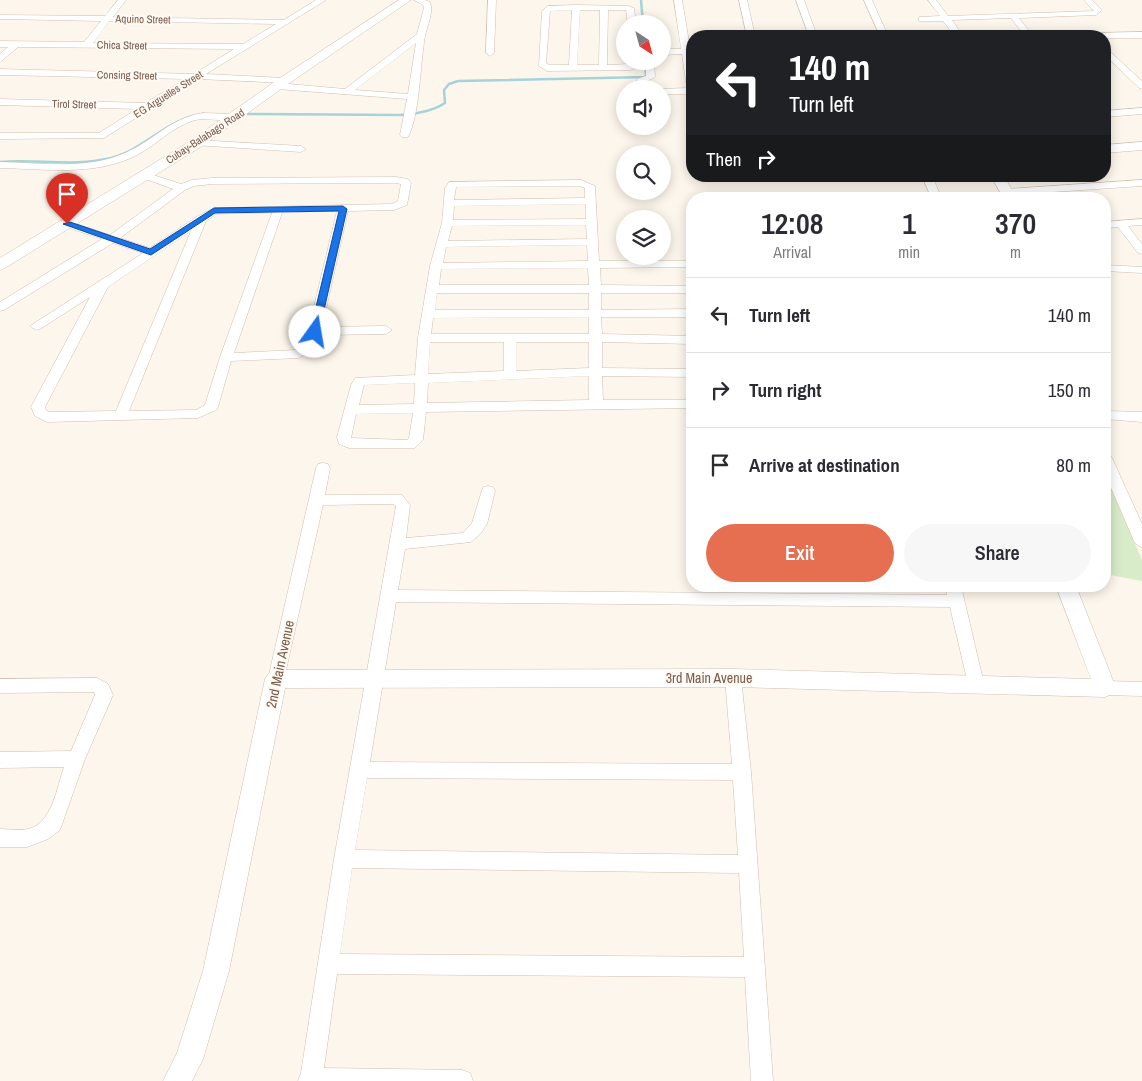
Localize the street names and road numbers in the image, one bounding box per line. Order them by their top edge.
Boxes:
street label: Aquino Street [114,12,171,26]
street label: Chica Street [97,38,148,52]
street label: Consing Street [97,67,158,83]
street label: EG Arguelles Street [131,67,206,121]
street label: Tirol Street [52,97,97,111]
street label: Cubay-Balabago Road [163,105,247,167]
street label: 2nd Main Avenue [262,619,298,709]
street label: 3rd Main Avenue [666,669,752,687]

